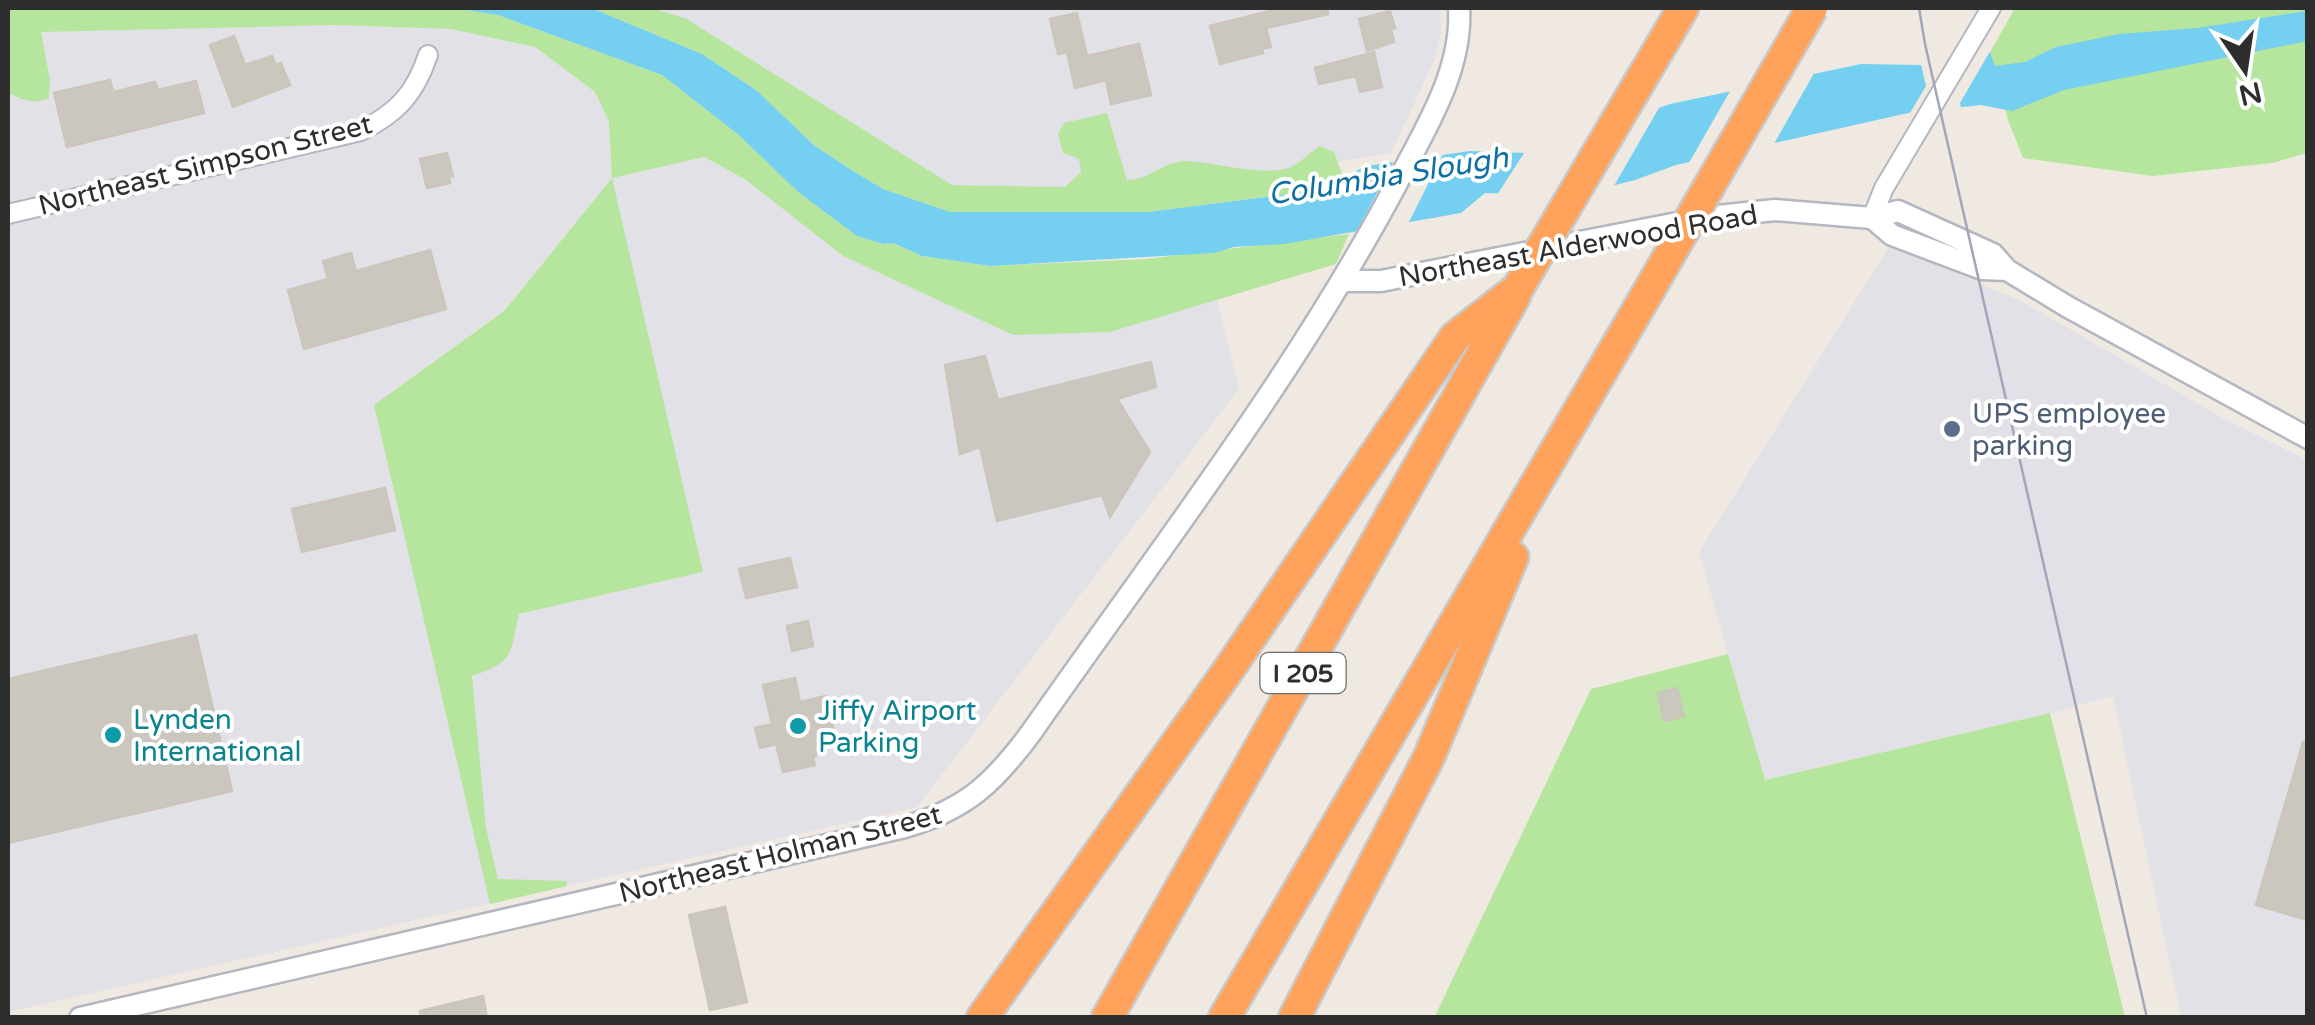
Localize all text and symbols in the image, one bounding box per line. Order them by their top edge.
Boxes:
north arrow [2195,20,2295,120]
text: N [2236,74,2265,112]
street label: Northeast Simpson Street [35,107,376,223]
water label: Columbia Slough [1265,139,1511,214]
street label: Northeast Alderwood Road [1396,198,1760,294]
place label: UPS employee parking [1972,397,2166,463]
marker: UPS employee parking [1941,418,1963,440]
road number: I 205 [1260,653,1346,693]
place label: Jiffy Airport Parking [818,694,977,760]
place label: Lynden International [133,703,301,769]
marker: Jiffy Airport Parking [787,715,809,737]
marker: Lynden International [102,724,124,746]
street label: Northeast Holman Street [616,797,945,911]

